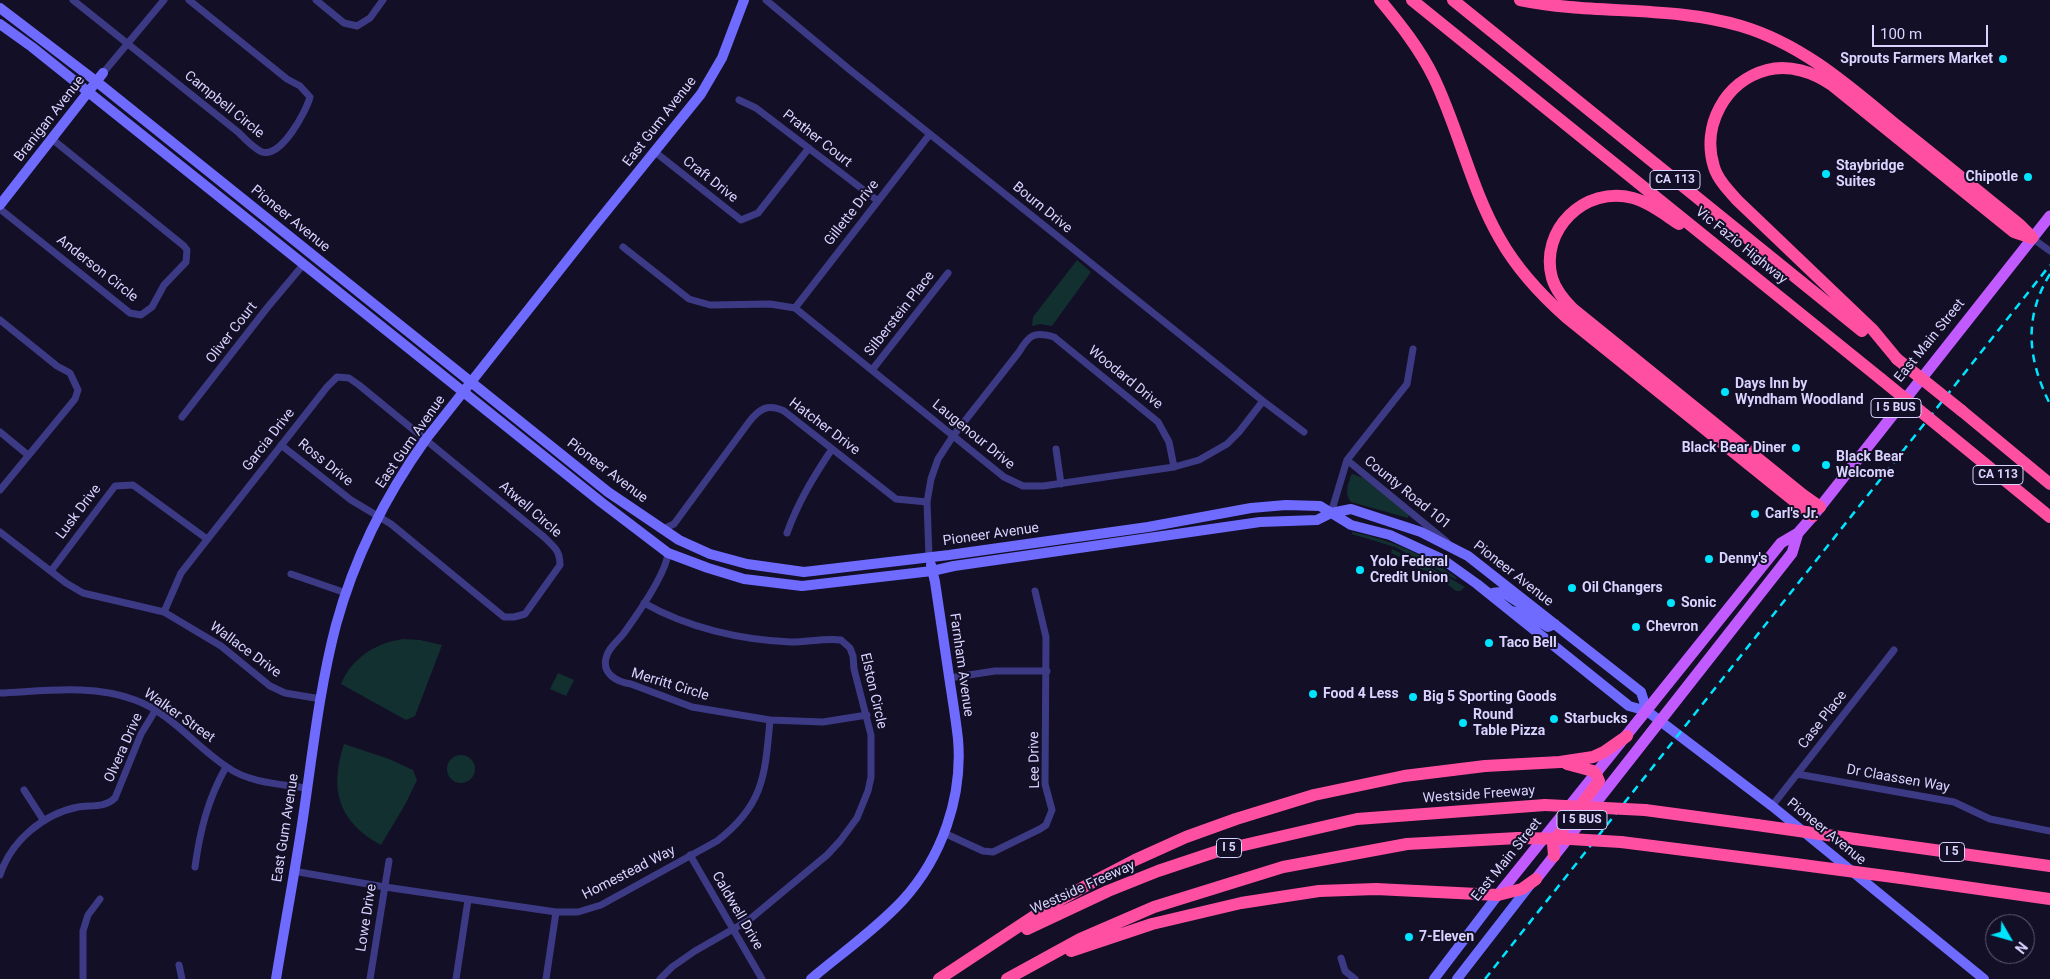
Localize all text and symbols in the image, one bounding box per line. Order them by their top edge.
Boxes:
scale bar [1875,15,1991,47]
text: 100 m [1880,25,1922,43]
place label: Sprouts Farmers Market [1840,51,1993,67]
marker: Sprouts Farmers Market [1997,53,2009,65]
street label: Campbell Circle [181,68,267,142]
street label: Branigan Avenue [11,73,89,165]
street label: East Gum Avenue [620,74,700,170]
street label: Prather Court [779,107,855,171]
street label: Craft Drive [679,153,741,207]
place label: Staybridge Suites [1836,158,1904,190]
marker: Staybridge Suites [1820,168,1832,180]
place label: Chipotle [1966,169,2018,185]
road number: CA 113 [1650,170,1700,190]
marker: Chipotle [2022,171,2034,183]
street label: Gillette Drive [821,177,883,249]
street label: Bourn Drive [1009,179,1075,237]
street label: Pioneer Avenue [247,182,333,256]
street label: Vic Fazio Highway [1692,204,1790,288]
street label: Anderson Circle [53,232,141,306]
street label: Silberstein Place [861,268,939,360]
street label: East Main Street [1891,296,1969,386]
street label: Oliver Court [203,299,261,367]
street label: Woodard Drive [1084,343,1166,413]
place label: Days Inn by Wyndham Woodland [1735,376,1864,408]
marker: Days Inn by Wyndham Woodland [1719,386,1731,398]
street label: East Gum Avenue [373,392,449,492]
street label: Hatcher Drive [785,395,863,459]
street label: Laugenour Drive [928,397,1018,473]
road number: I 5 BUS [1871,398,1921,418]
street label: Garcia Drive [239,405,299,475]
street label: Pioneer Avenue [563,435,651,507]
street label: Ross Drive [294,436,356,490]
place label: Black Bear Diner [1682,440,1786,456]
marker: Black Bear Diner [1790,442,1802,454]
place label: Black Bear Welcome [1836,449,1903,482]
street label: County Road 101 [1360,453,1454,533]
marker: Black Bear Welcome [1820,459,1832,471]
road number: CA 113 [1973,466,2023,484]
street label: Atwell Circle [495,478,565,542]
street label: Lusk Drive [53,481,105,543]
place label: Carl's Jr. [1765,506,1819,522]
marker: Carl's Jr. [1749,508,1761,520]
street label: Pioneer Avenue [942,520,1040,550]
street label: Pioneer Avenue [1470,538,1556,610]
place label: Denny's [1719,551,1767,567]
marker: Denny's [1703,553,1715,565]
place label: Yolo Federal Credit Union [1370,554,1448,586]
marker: Yolo Federal Credit Union [1354,564,1366,576]
place label: Oil Changers [1582,580,1663,596]
marker: Oil Changers [1566,582,1578,594]
place label: Sonic [1681,595,1716,611]
marker: Sonic [1665,597,1677,609]
street label: Farnham Avenue [945,612,977,718]
street label: Wallace Drive [206,619,284,681]
place label: Chevron [1646,619,1698,635]
marker: Chevron [1630,621,1642,633]
place label: Taco Bell [1499,635,1557,651]
marker: Taco Bell [1483,637,1495,649]
street label: Elston Circle [856,651,890,731]
street label: Merritt Circle [629,665,711,705]
street label: Walker Street [140,685,218,747]
place label: Food 4 Less [1323,686,1399,702]
street label: Case Place [1795,687,1851,753]
marker: Food 4 Less [1307,688,1319,700]
place label: Big 5 Sporting Goods [1423,689,1557,705]
marker: Big 5 Sporting Goods [1407,691,1419,703]
place label: Round Table Pizza [1473,707,1545,740]
street label: Olvera Drive [101,711,147,785]
place label: Starbucks [1564,711,1628,727]
marker: Starbucks [1548,713,1560,725]
marker: Round Table Pizza [1457,717,1469,729]
street label: Lee Drive [1026,731,1044,789]
street label: Dr Claassen Way [1845,762,1951,796]
street label: East Gum Avenue [269,773,303,883]
street label: Westside Freeway [1422,783,1536,807]
street label: Pioneer Avenue [1783,795,1869,869]
road number: I 5 BUS [1557,810,1607,830]
street label: East Main Street [1468,815,1546,905]
road number: I 5 [1216,838,1242,858]
street label: Homestead Way [580,842,678,904]
road number: I 5 [1940,842,1964,862]
street label: Westside Freeway [1028,857,1138,919]
street label: Caldwell Drive [708,869,766,953]
street label: Lowe Drive [353,883,381,953]
north arrow [1985,914,2035,964]
place label: 7-Eleven [1419,929,1474,945]
marker: 7-Eleven [1403,931,1415,943]
text: N [2012,939,2030,956]

